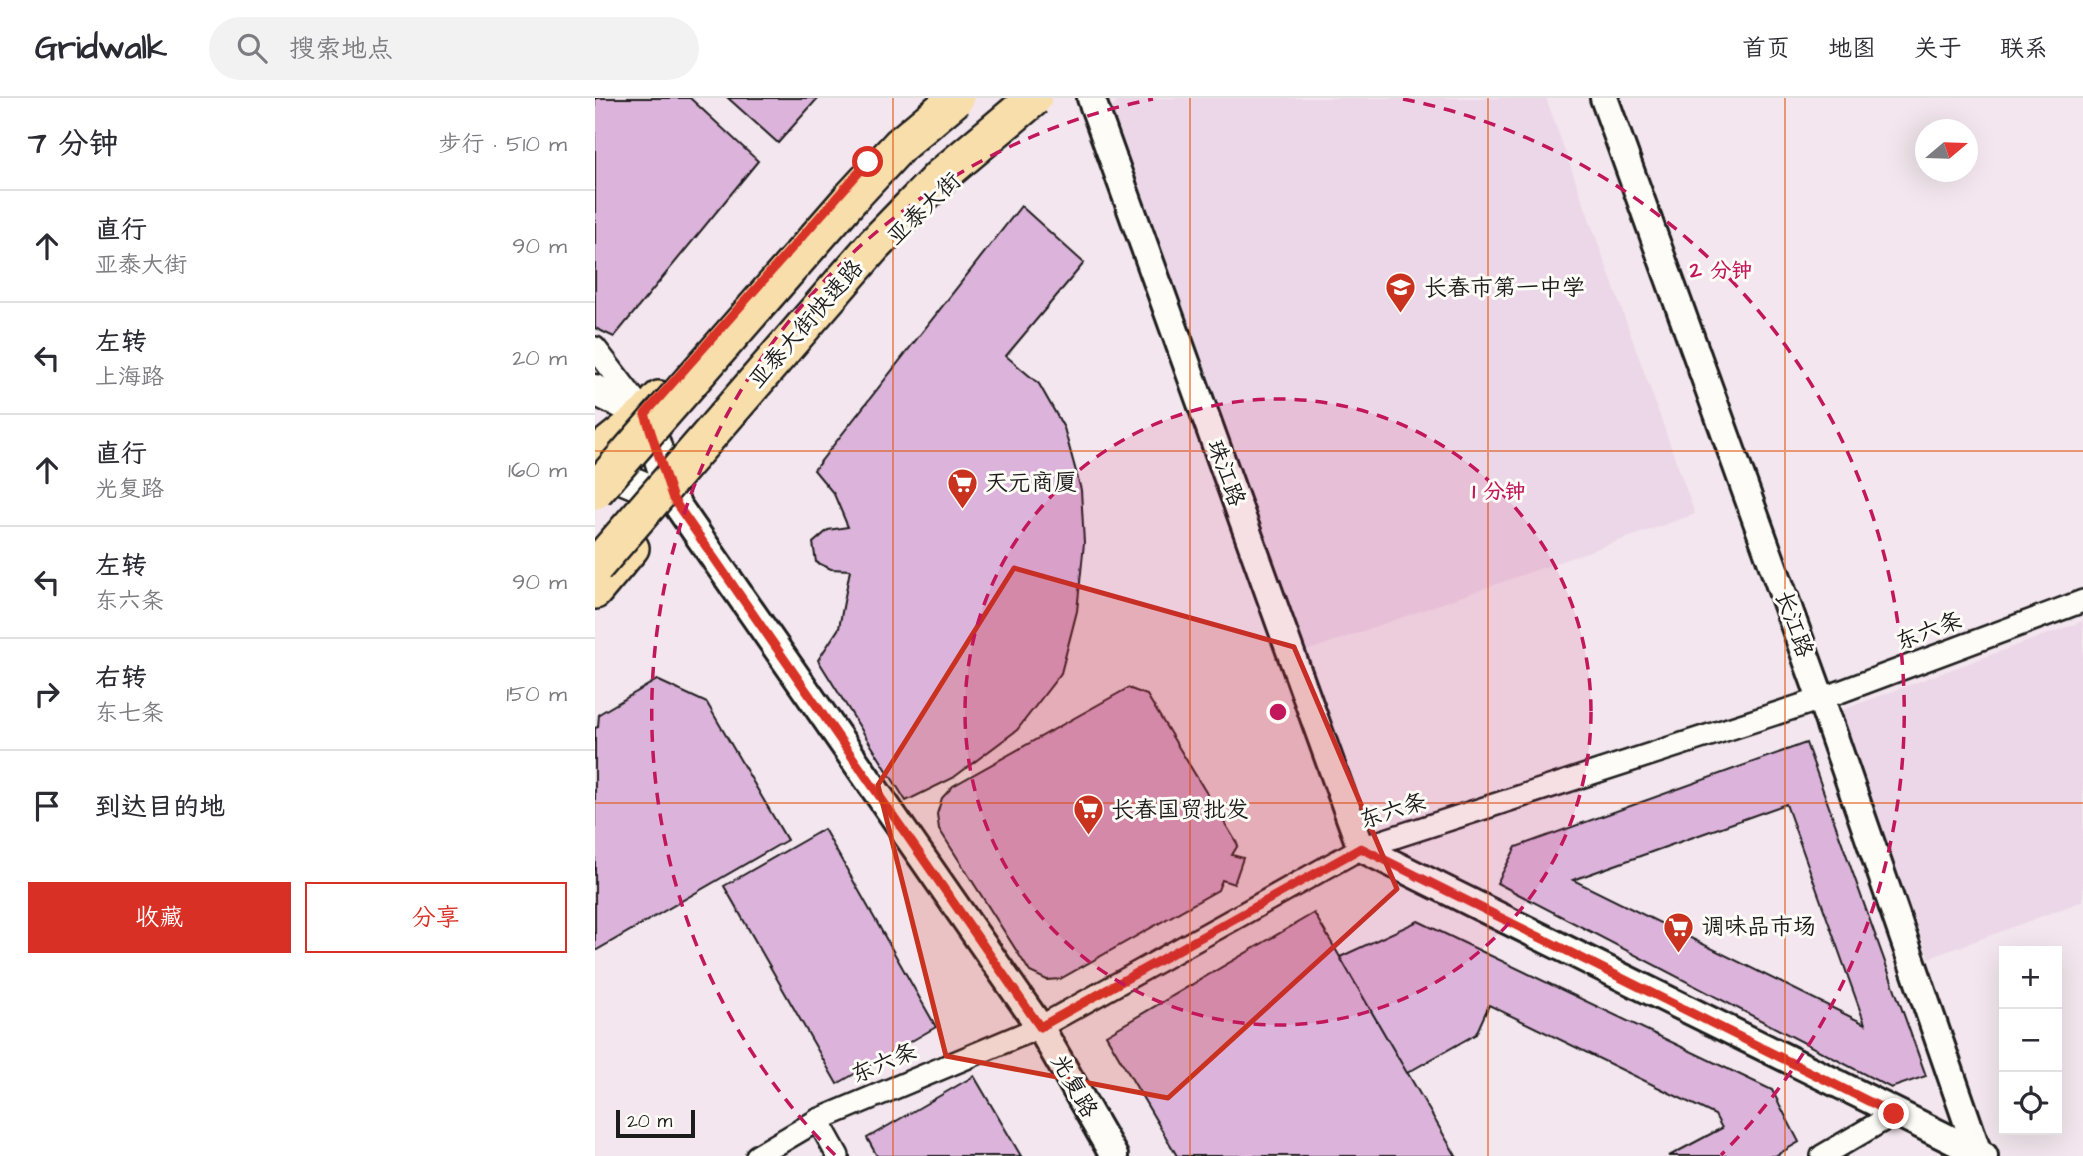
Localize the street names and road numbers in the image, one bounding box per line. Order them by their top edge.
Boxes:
street label: 亚泰大街 [880,166,968,252]
street label: 亚泰大街快速路 [741,253,871,395]
street label: 珠江路 [1199,435,1253,511]
street label: 长江路 [1767,586,1821,662]
street label: 东六条 [1891,604,1967,658]
street label: 东六条 [1355,785,1431,837]
street label: 东六条 [846,1035,922,1091]
street label: 光复路 [1043,1048,1105,1124]

